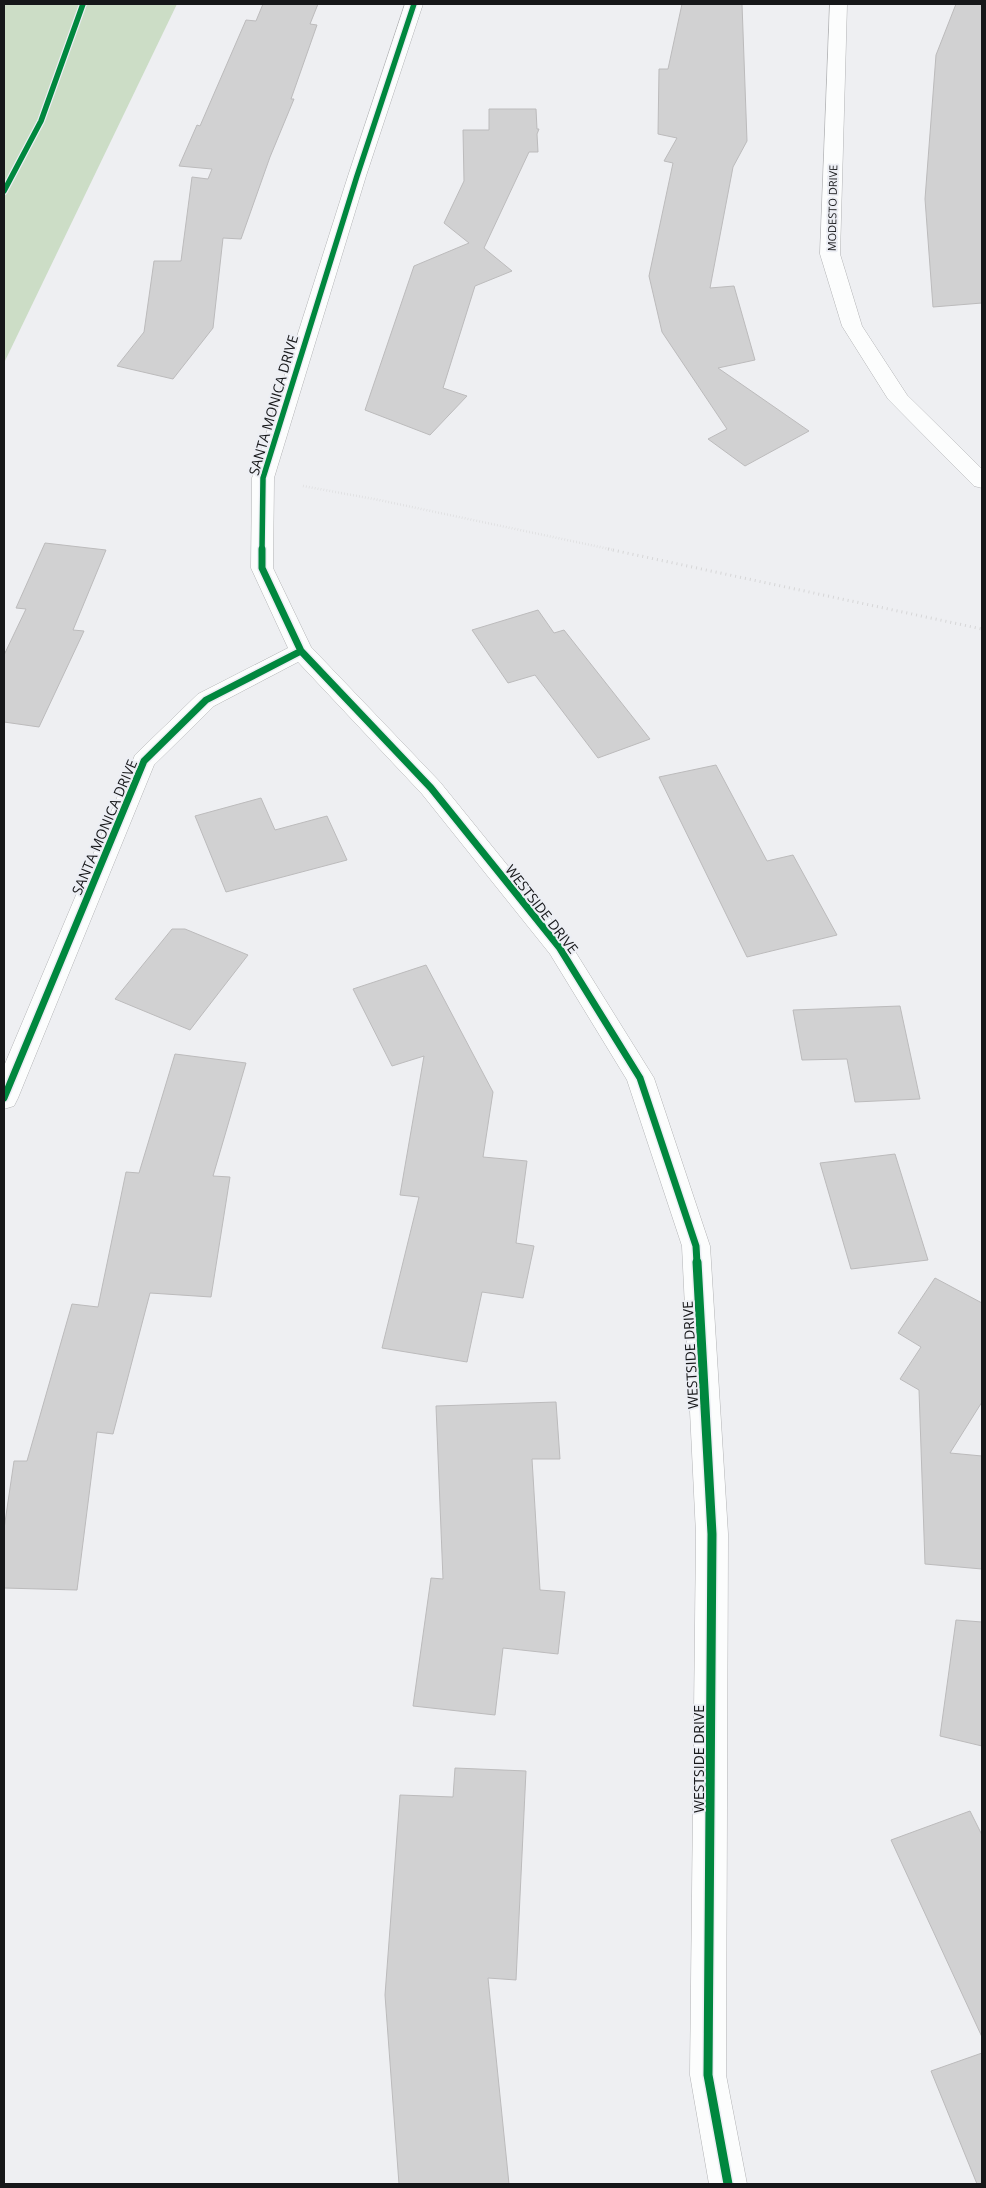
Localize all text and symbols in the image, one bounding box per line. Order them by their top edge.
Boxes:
street label: MODESTO DRIVE [824,165,840,251]
street label: SANTA MONICA DRIVE [244,333,302,477]
street label: SANTA MONICA DRIVE [67,756,141,898]
street label: WESTSIDE DRIVE [501,861,583,957]
street label: WESTSIDE DRIVE [678,1301,702,1409]
street label: WESTSIDE DRIVE [689,1705,708,1813]

